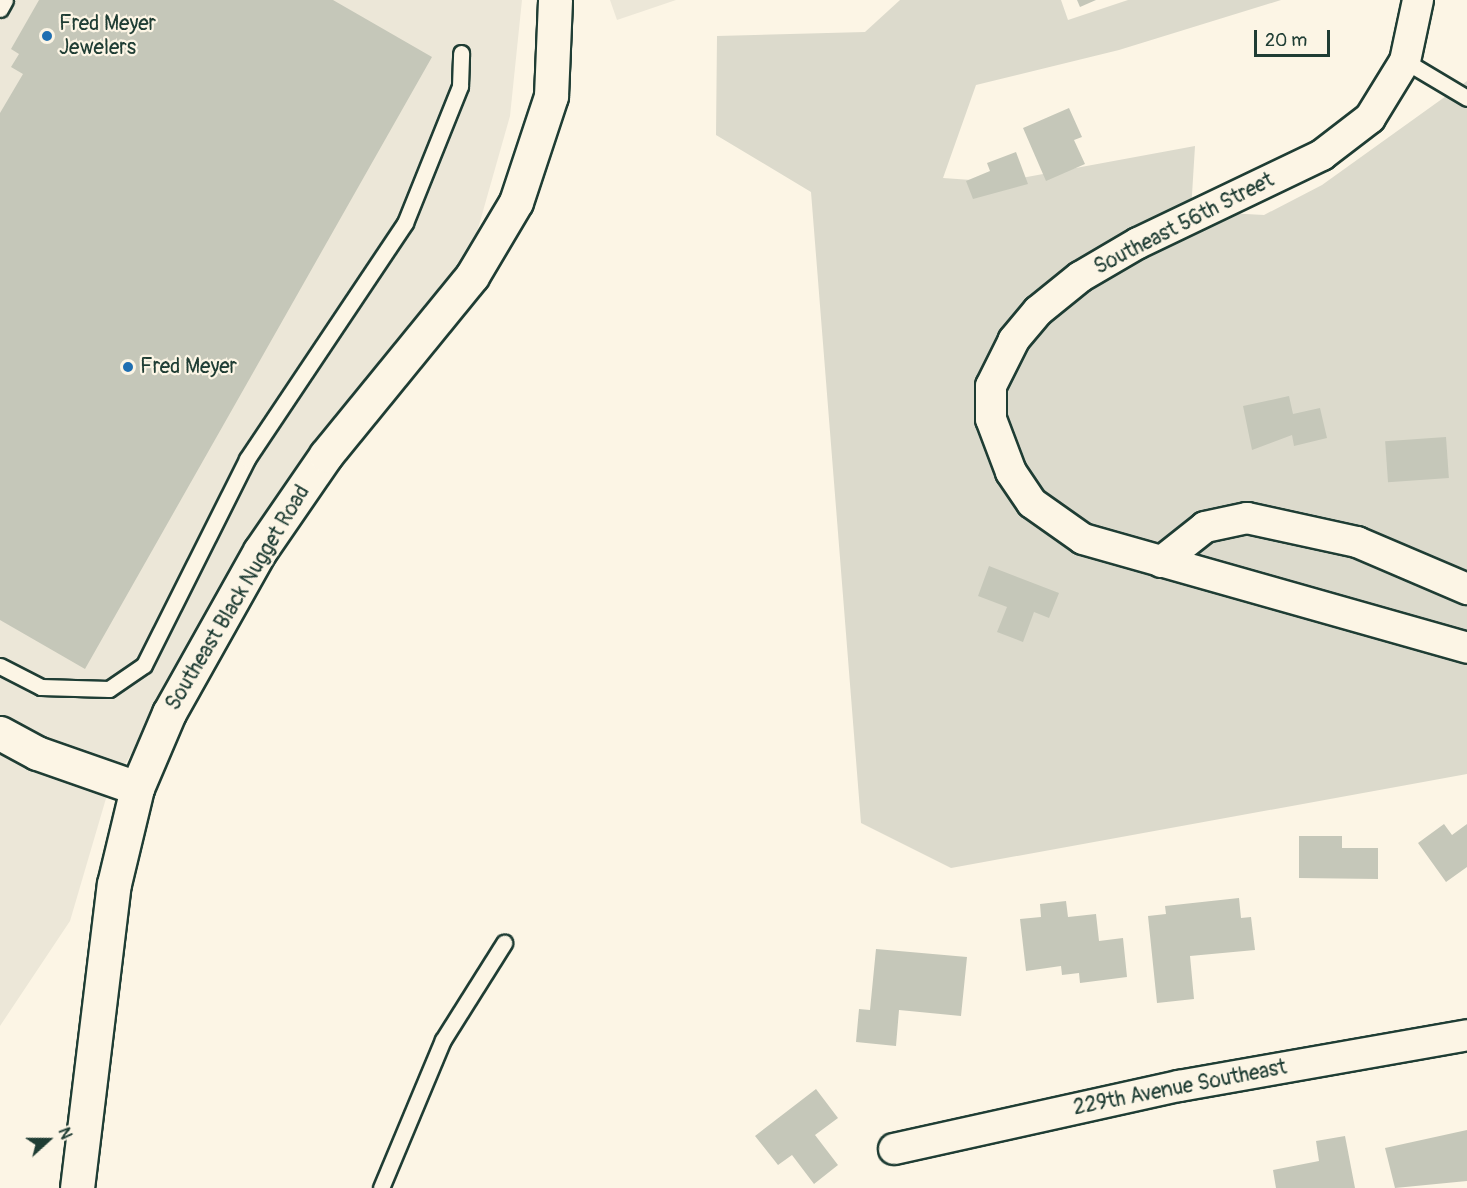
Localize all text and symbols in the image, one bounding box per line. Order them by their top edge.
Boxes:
place label: Fred Meyer Jewelers [59,11,156,61]
scale bar [1257,18,1334,56]
marker: Fred Meyer Jewelers [40,29,54,43]
text: 20 m [1265,29,1307,52]
street label: Southeast 56th Street [1090,168,1278,280]
place label: Fred Meyer [140,354,237,380]
marker: Fred Meyer [121,360,135,374]
street label: Southeast Black Nugget Road [161,481,315,715]
street label: 229th Avenue Southeast [1071,1055,1289,1121]
north arrow [18,1110,78,1170]
text: N [54,1125,76,1142]

